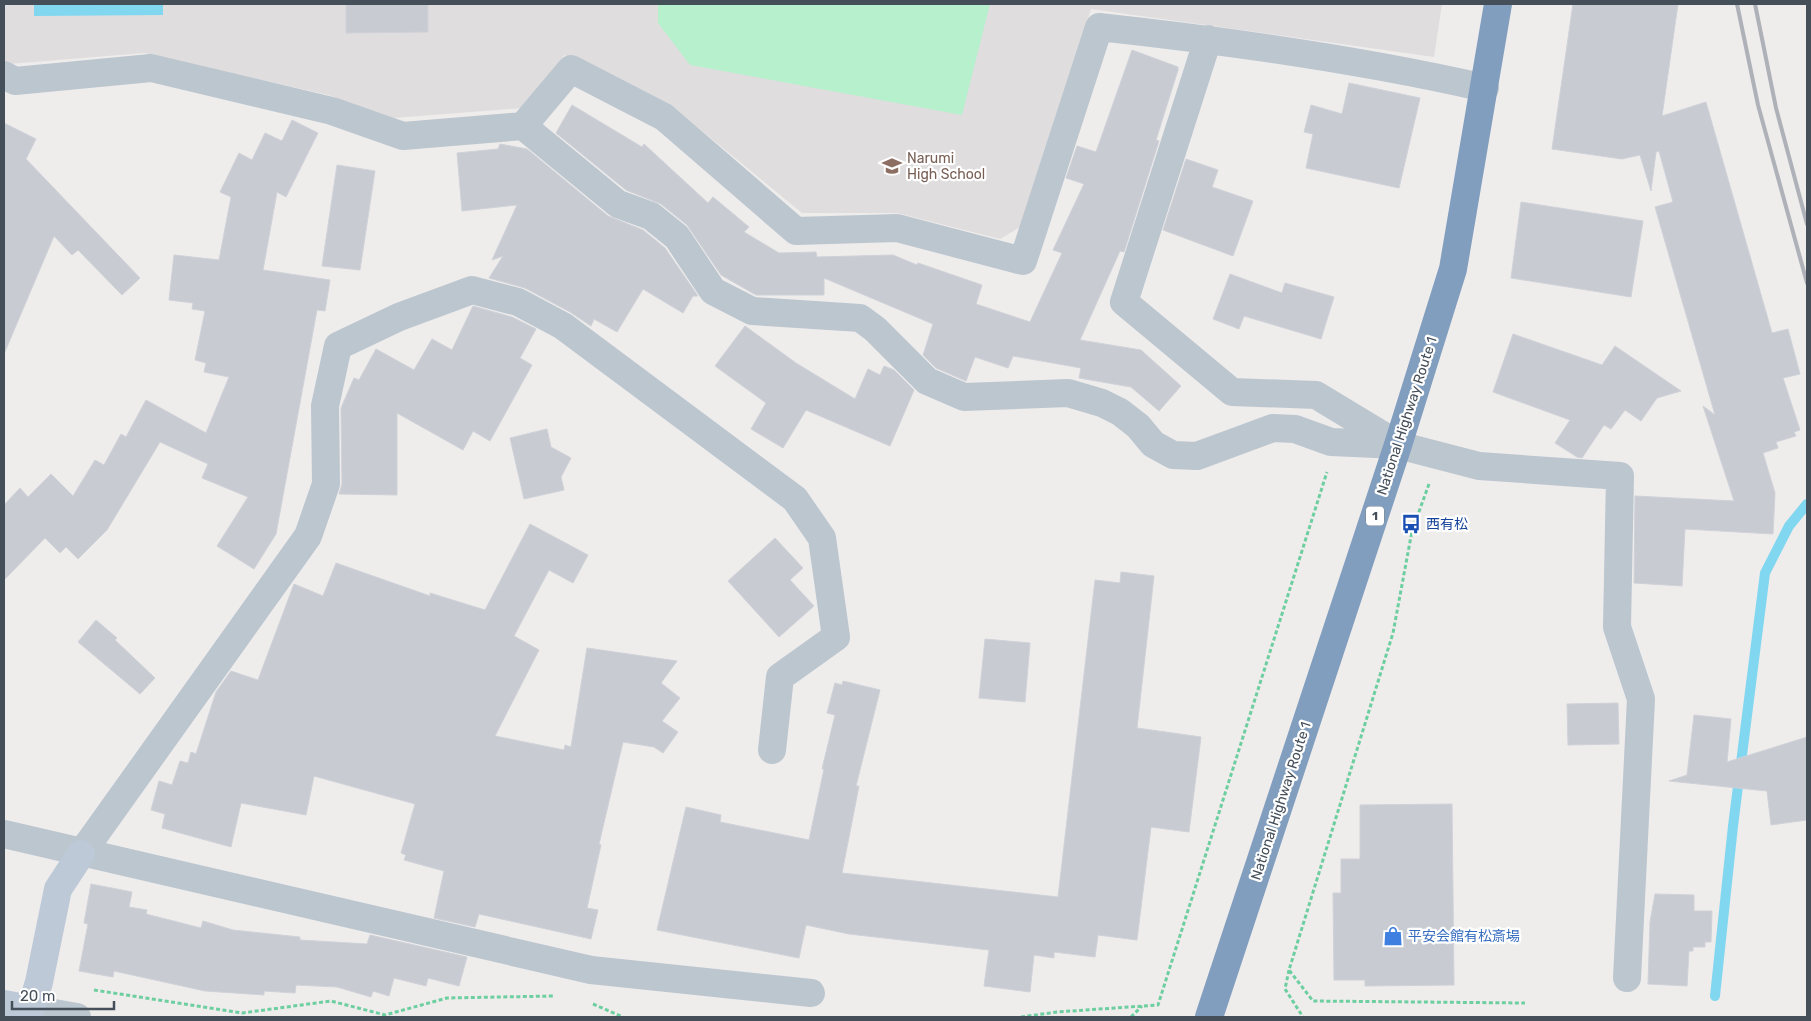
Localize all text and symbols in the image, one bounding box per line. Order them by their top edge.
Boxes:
place label: Narumi High School [907,150,985,183]
school or university icon: Narumi High School [881,155,903,177]
street label: National Highway Route 1 [1373,335,1441,497]
road number: 1 [1366,506,1384,526]
bus stop icon: 西有松 [1400,513,1422,535]
place label: 西有松 [1426,516,1468,533]
street label: National Highway Route 1 [1247,720,1315,882]
shop icon: 平安会館有松斎場 [1382,925,1404,947]
place label: 平安会館有松斎場 [1408,928,1520,945]
scale bar [12,978,115,1010]
text: 20 m [20,987,55,1005]

